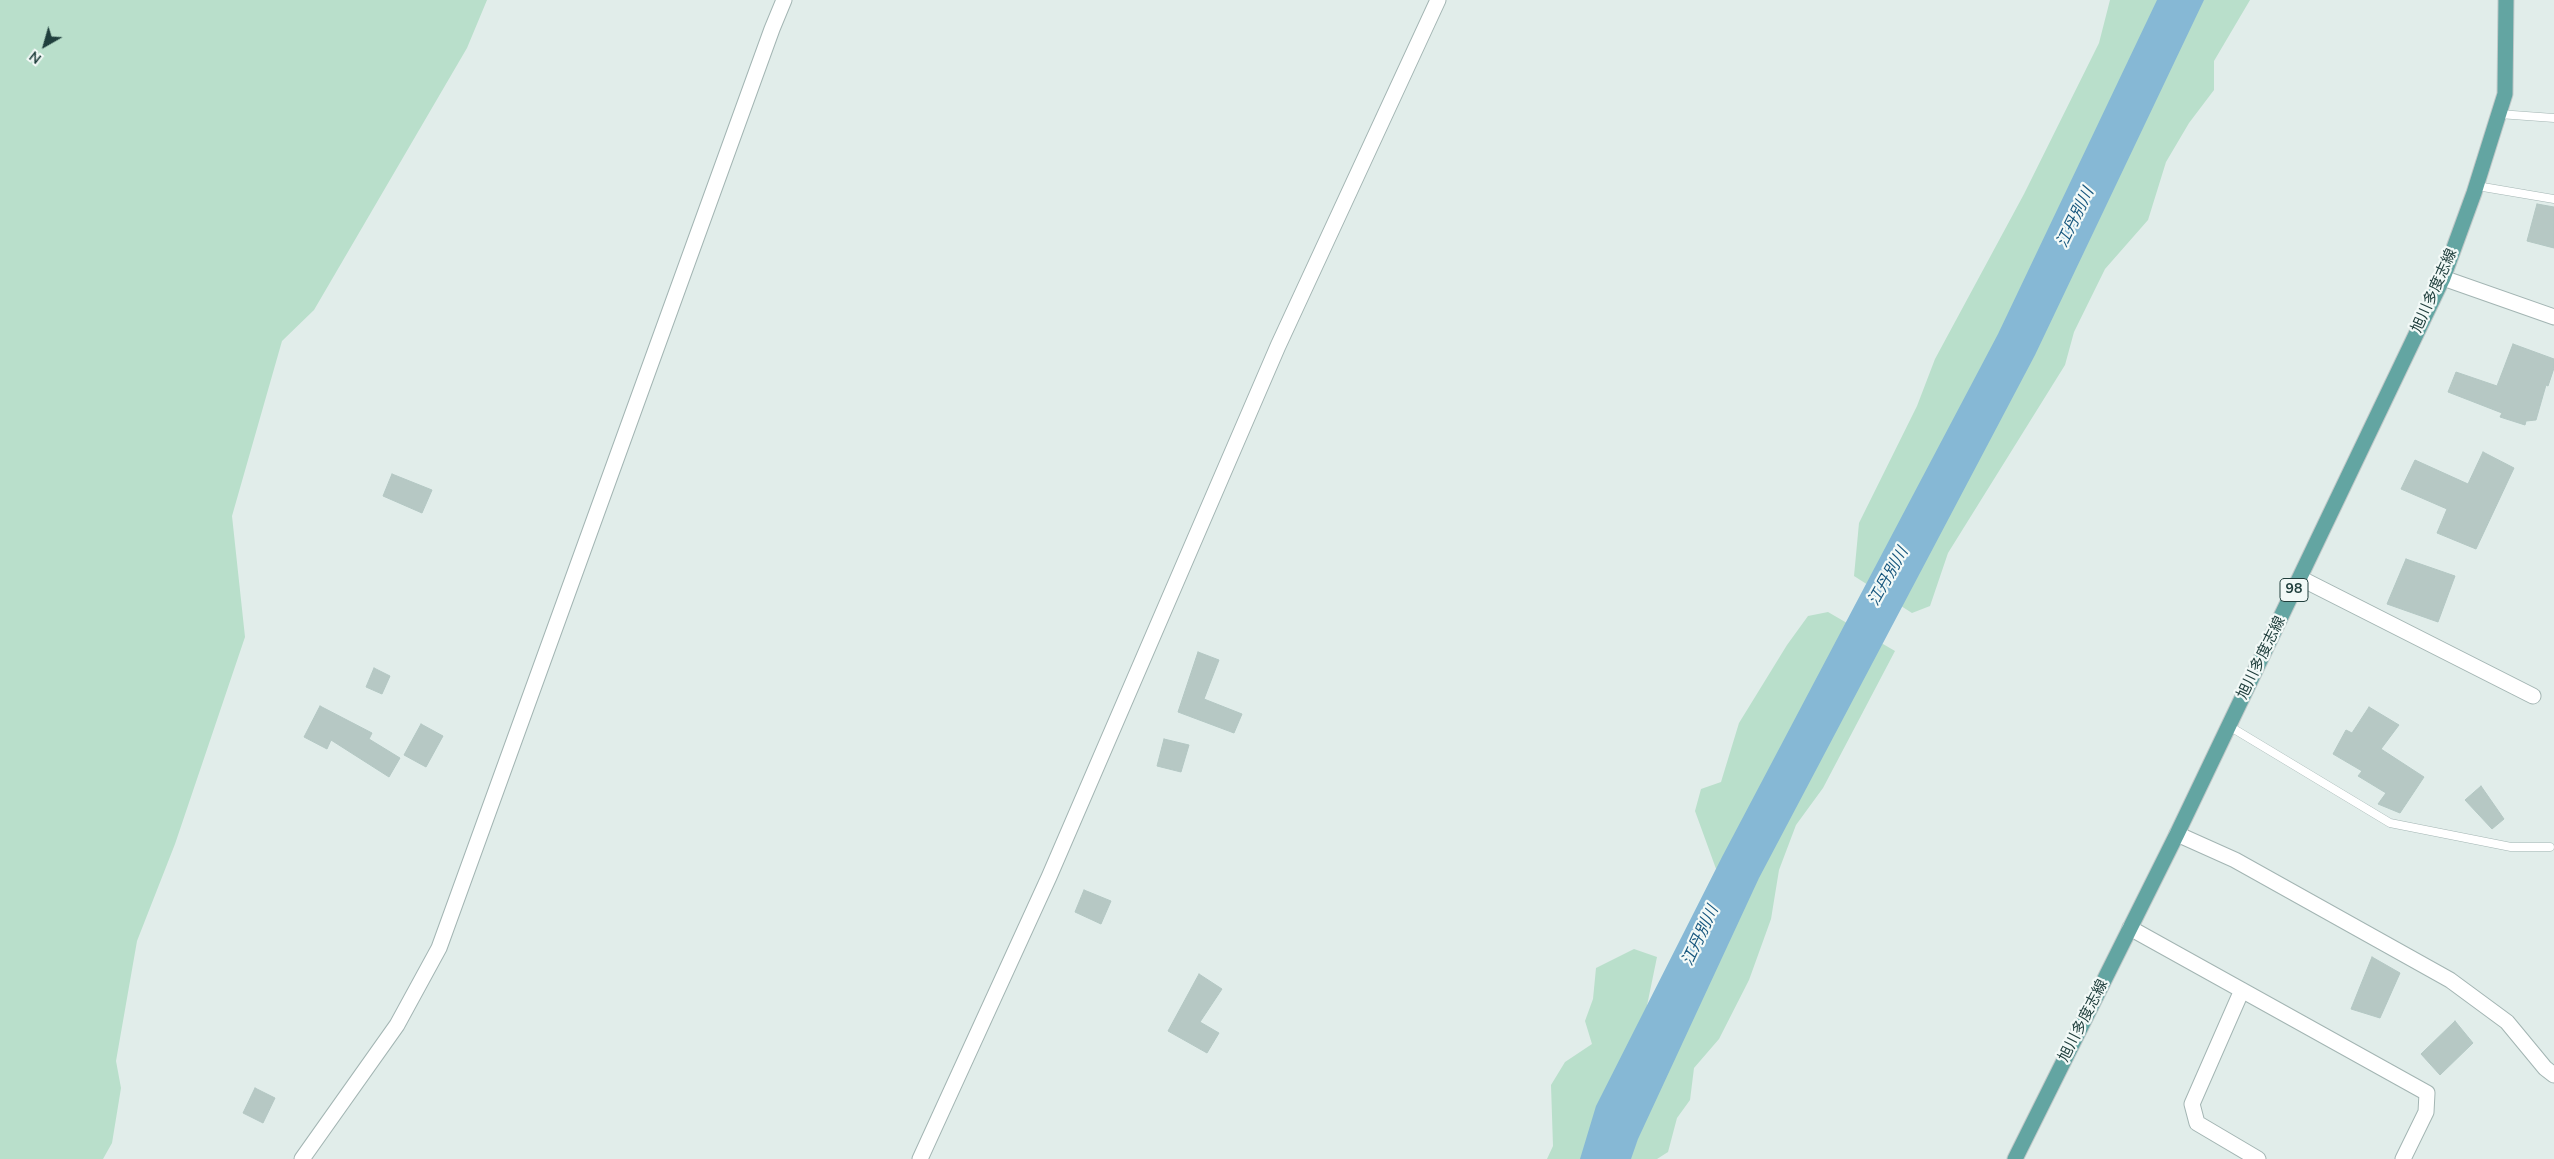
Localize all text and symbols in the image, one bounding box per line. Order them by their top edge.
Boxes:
north arrow [20,20,70,70]
text: N [25,47,45,68]
water label: 江丹別川 [2053,185,2099,251]
street label: 旭川多度志線 [2408,246,2462,336]
water label: 江丹別川 [1865,544,1913,610]
road number: 98 [2280,578,2308,602]
street label: 旭川多度志線 [2234,614,2290,702]
water label: 江丹別川 [1679,903,1723,969]
street label: 旭川多度志線 [2056,977,2112,1065]

